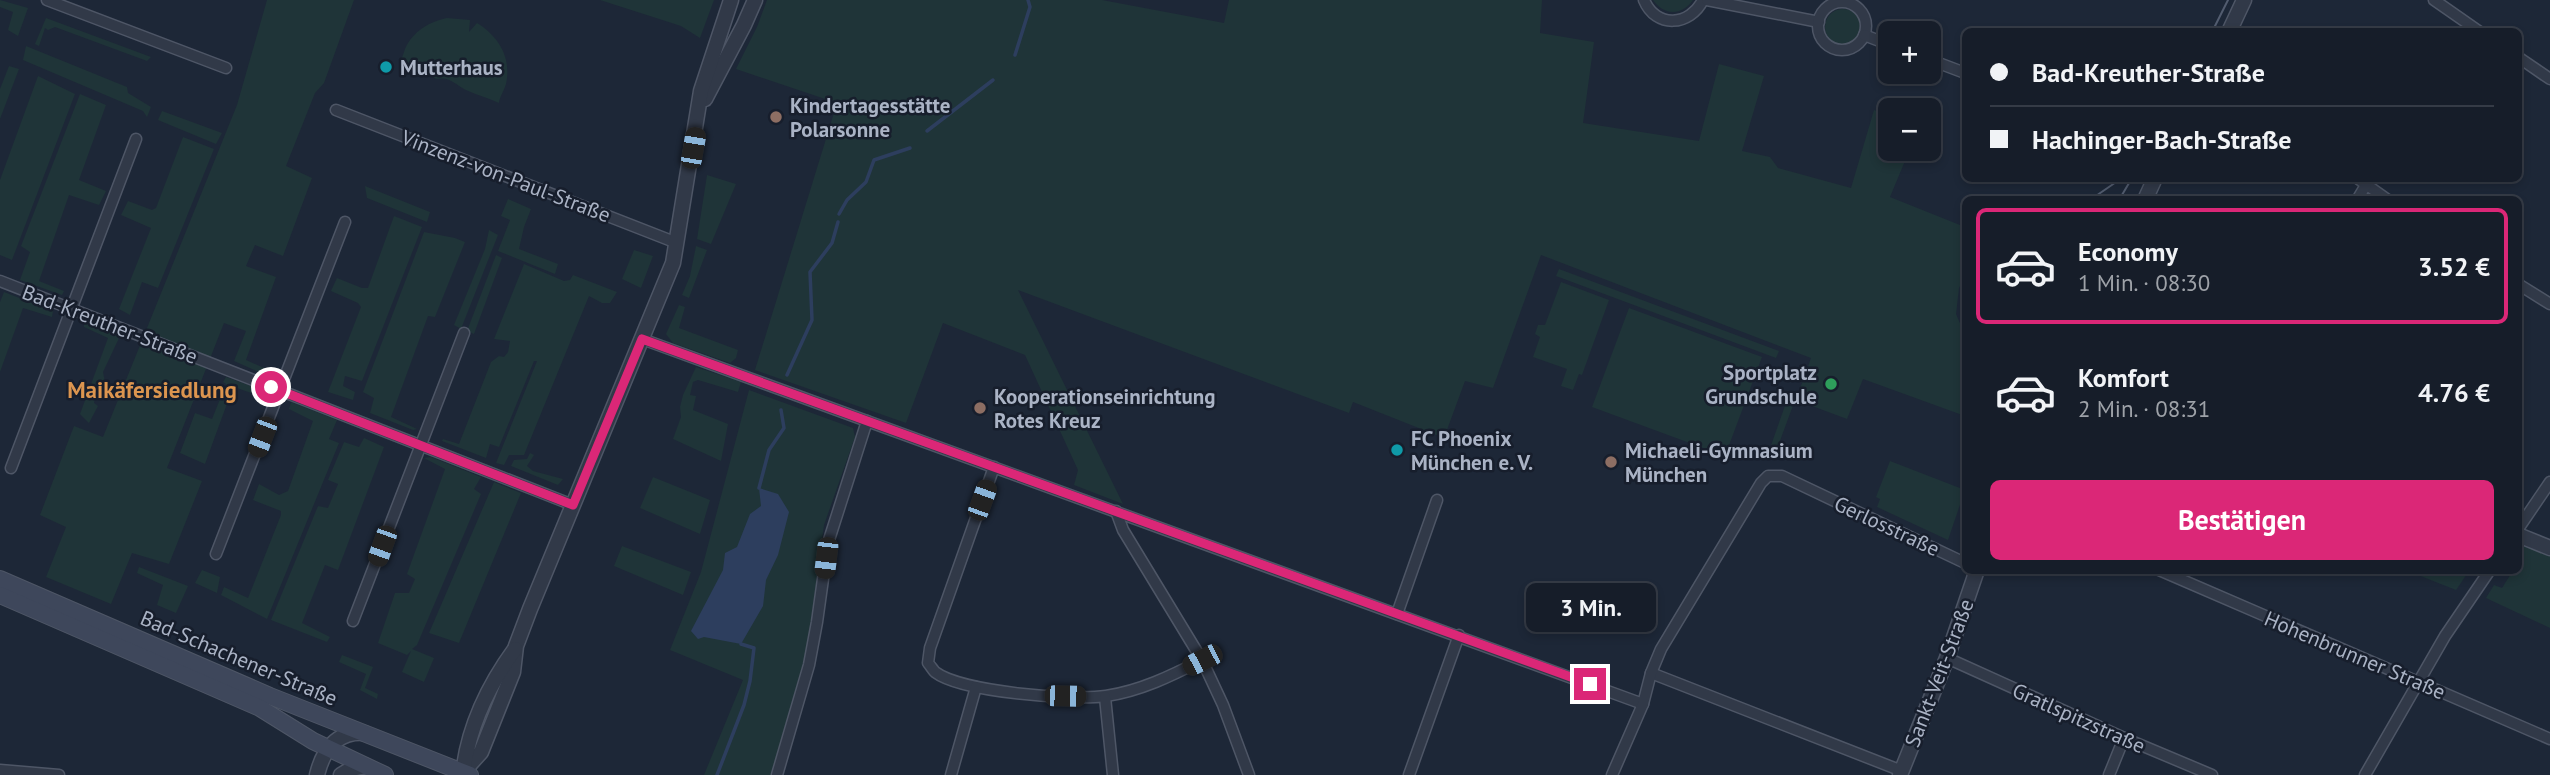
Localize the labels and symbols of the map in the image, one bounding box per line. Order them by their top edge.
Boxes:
place label: Mutterhaus [400,54,503,81]
marker: Mutterhaus [378,59,394,75]
place label: Kindertagesstätte Polarsonne [790,92,950,143]
marker: Kindertagesstätte Polarsonne [768,109,784,125]
street label: Vinzenz-von-Paul-Straße [397,123,614,228]
car [680,125,707,171]
street label: Bad-Kreuther-Straße [18,278,202,370]
place label: Sportplatz Grundschule [1705,359,1817,410]
route start [255,371,287,403]
district label: Maikäfersiedlung [67,375,237,404]
marker: Sportplatz Grundschule [1823,376,1839,392]
place label: Kooperationseinrichtung Rotes Kreuz [994,383,1216,434]
marker: Kooperationseinrichtung Rotes Kreuz [972,400,988,416]
car [245,414,280,460]
place label: FC Phoenix München e. V. [1411,425,1533,476]
place label: Michaeli-Gymnasium München [1625,437,1813,488]
marker: FC Phoenix München e. V. [1389,442,1405,458]
marker: Michaeli-Gymnasium München [1603,454,1619,470]
car [965,477,1000,523]
street label: Gerlosstraße [1830,490,1944,562]
car [365,523,400,569]
car [814,536,839,580]
callout: 3 Min. [1525,582,1655,632]
street label: Sankt-Veit-Straße [1898,595,1980,751]
street label: Bad-Schachener-Straße [136,604,342,712]
street label: Hohenbrunner Straße [2260,605,2450,705]
car [1179,641,1226,679]
route end [1574,668,1606,700]
street label: Gratlspitzstraße [2008,677,2150,759]
car [1044,685,1087,707]

